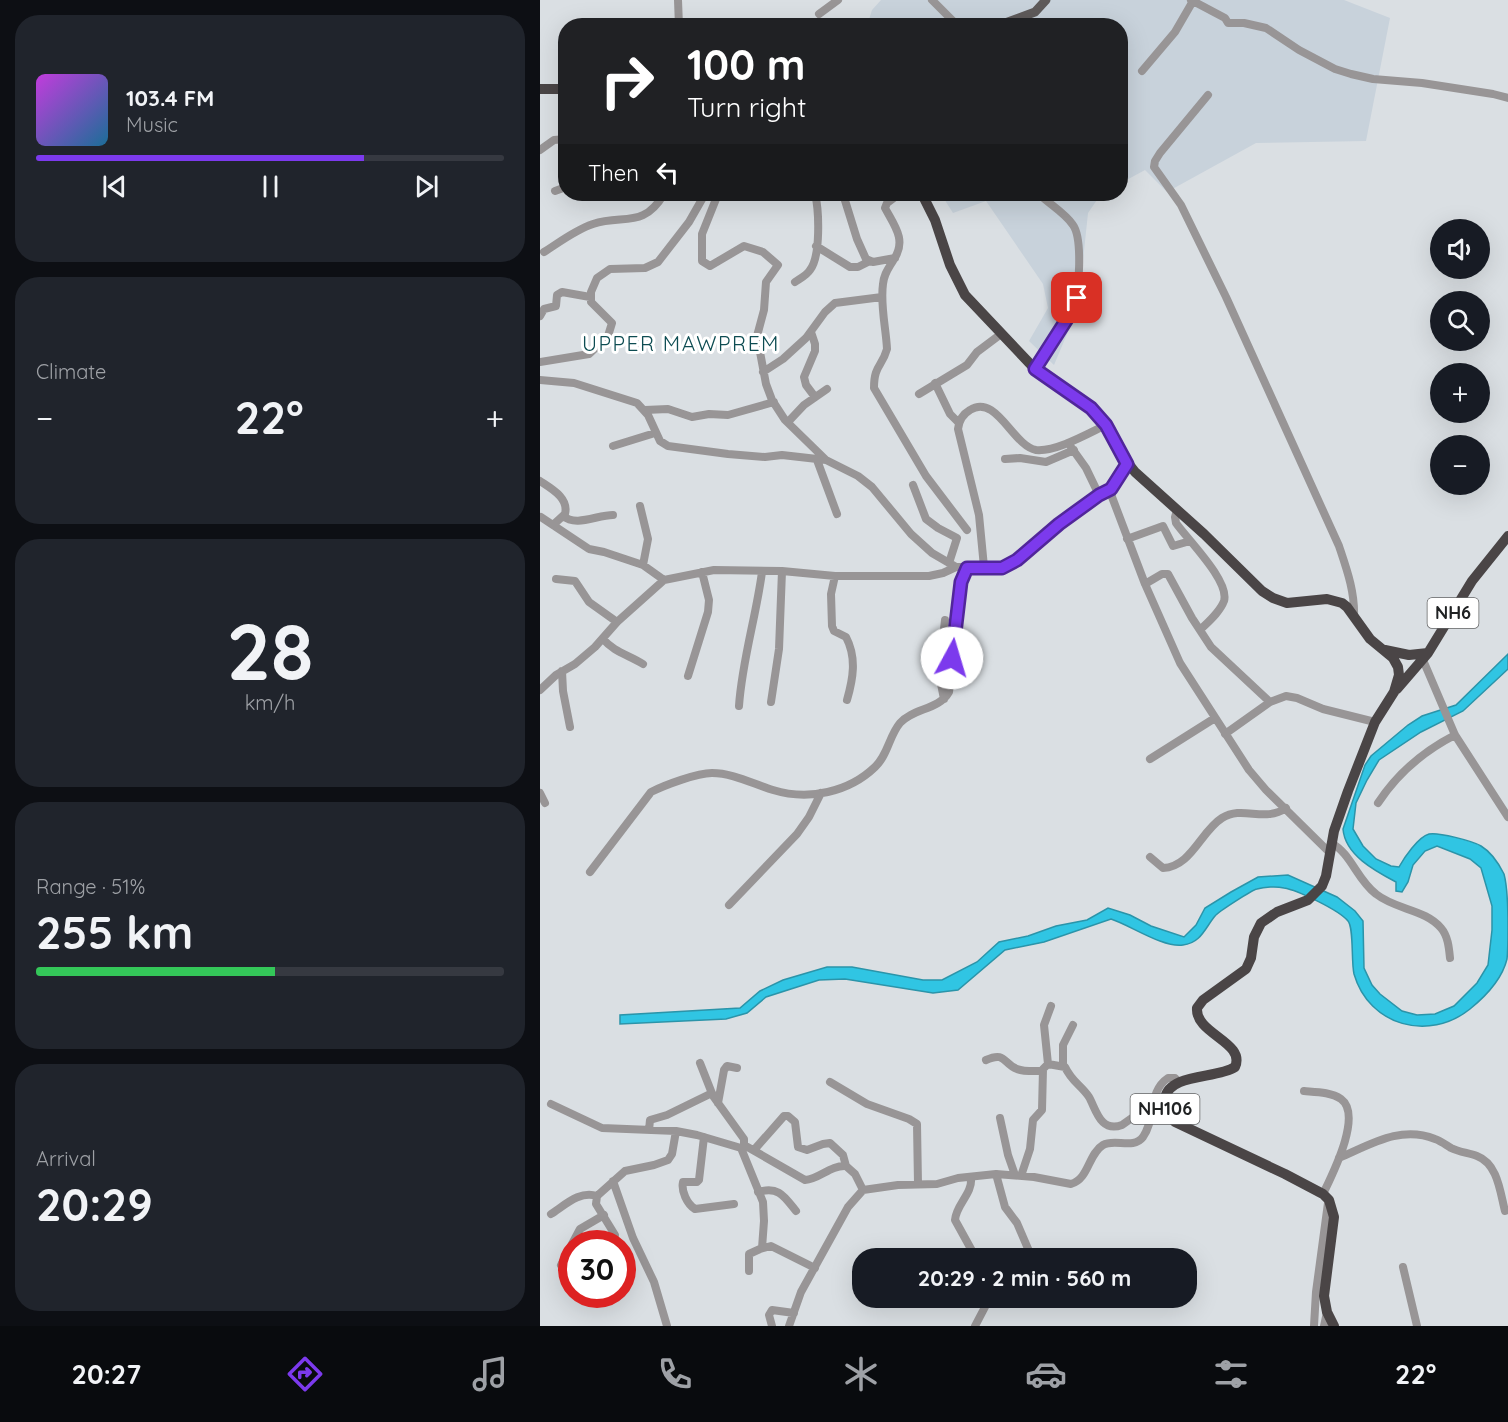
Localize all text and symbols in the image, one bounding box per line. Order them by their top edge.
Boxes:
text: 100 m [687,38,805,91]
icon: right [588,42,666,120]
text: 103.4 FM [126,84,214,112]
text: Turn right [687,90,806,124]
text: Music [126,112,178,137]
icon: left [651,156,684,189]
text: Then [588,159,639,187]
icon: previous [98,170,131,203]
icon: pause [254,170,287,203]
icon: next [410,170,443,203]
map controls [1430,219,1490,495]
button: sound [1430,219,1490,279]
pin [1051,272,1102,323]
icon: arrive [1060,281,1093,314]
button: search [1430,291,1490,351]
district label: UPPER MAWPREM [582,330,780,356]
text: Climate [36,359,106,384]
button: + [1430,363,1490,423]
text: 22° [235,389,304,445]
text: − [36,397,53,438]
text: + [485,397,504,438]
button: − [1430,435,1490,495]
road number: NH6 [1428,598,1478,628]
text: 28 [226,602,314,700]
position arrow [920,626,984,690]
text: km/h [245,690,295,715]
text: Range · 51% [36,874,145,899]
text: 255 km [36,904,193,960]
road number: NH106 [1130,1094,1200,1124]
text: Arrival [36,1146,96,1171]
text: 20:29 [36,1176,153,1232]
speed limit sign: 30 [558,1230,636,1308]
text: 20:29 · 2 min · 560 m [918,1264,1131,1292]
icon: directions [284,1353,326,1395]
icon: music [469,1353,511,1395]
icon: phone [654,1353,696,1395]
icon: climate [840,1353,882,1395]
icon: car [1025,1353,1067,1395]
icon: filters [1210,1353,1252,1395]
text: 20:27 [72,1357,141,1391]
text: 22° [1395,1357,1436,1391]

